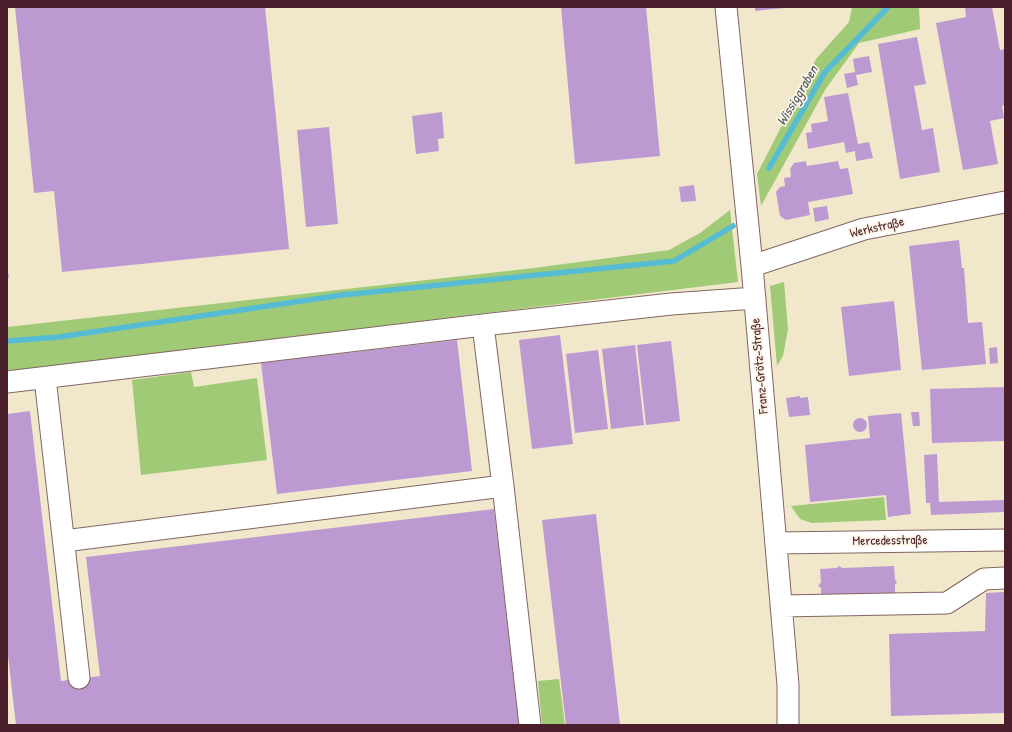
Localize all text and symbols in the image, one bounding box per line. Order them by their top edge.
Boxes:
water label: Wissiggraben [774,63,822,129]
street label: Werkstraße [848,214,906,242]
street label: Franz-Grötz-Straße [748,317,772,415]
street label: Mercedesstraße [852,533,928,549]

